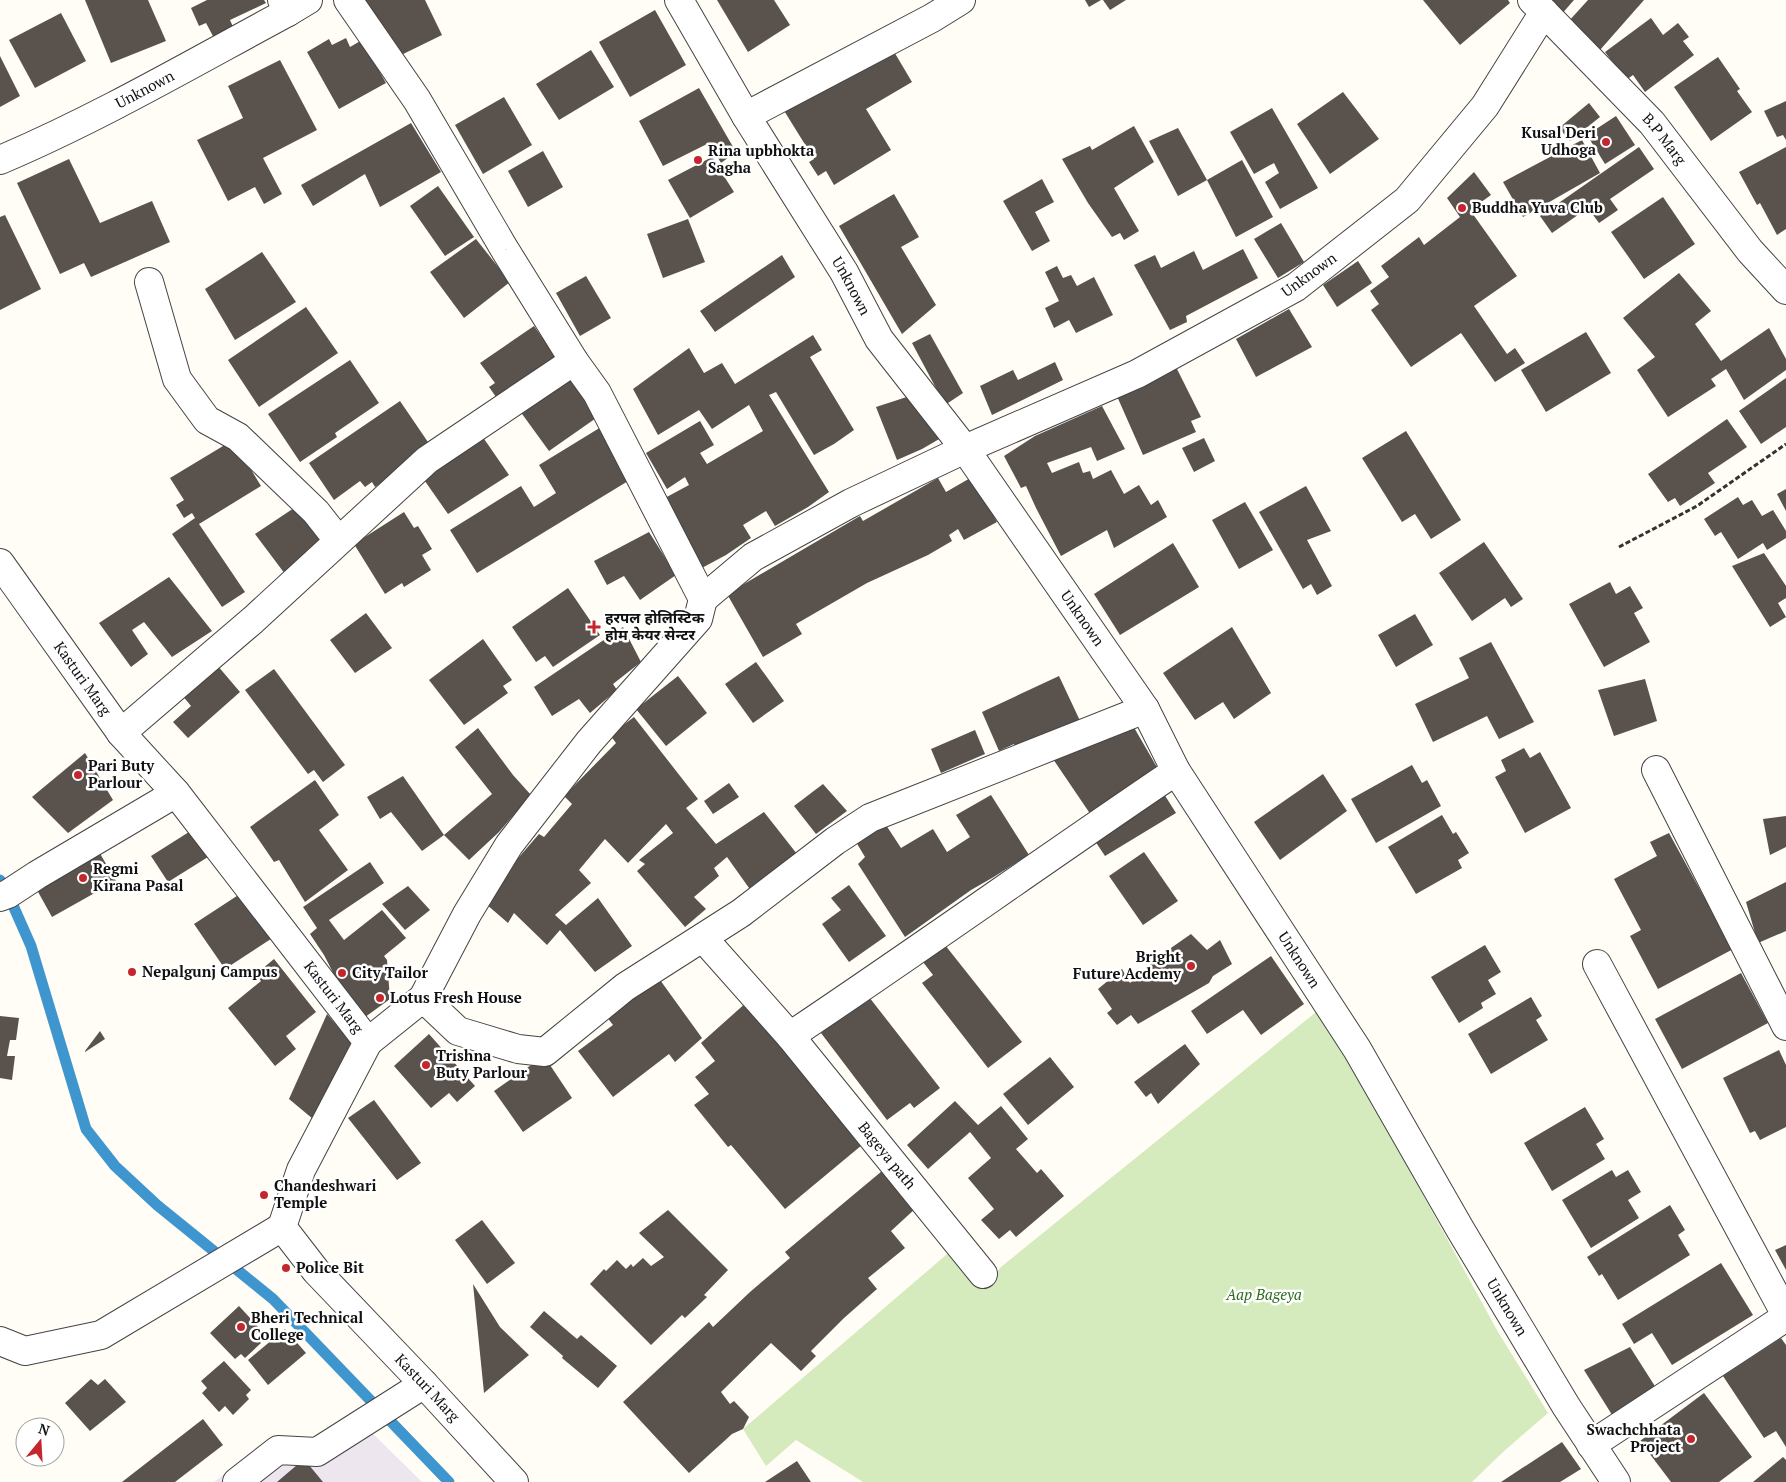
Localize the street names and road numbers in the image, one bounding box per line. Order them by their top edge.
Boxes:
street label: Unknown [112,65,177,113]
street label: B.P Marg [1639,108,1692,169]
street label: Unknown [1277,247,1340,301]
street label: Unknown [828,253,876,318]
street label: Unknown [1057,586,1109,650]
street label: Kasturi Marg [50,637,117,720]
street label: Unknown [1274,927,1326,992]
street label: Kasturi Marg [300,956,369,1038]
street label: Bageya path [854,1117,921,1193]
street label: Unknown [1483,1274,1533,1339]
street label: Kasturi Marg [391,1349,465,1426]

